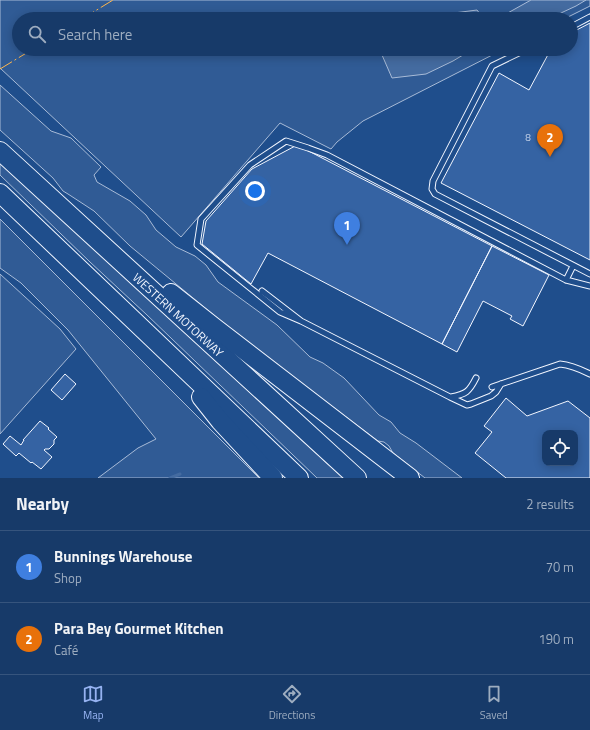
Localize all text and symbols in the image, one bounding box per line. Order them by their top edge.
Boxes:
search box [12,12,578,56]
icon: search [26,23,48,45]
text: Search here [58,23,132,46]
pin: 2 [537,124,563,157]
house number: 8 [525,130,531,145]
your location [245,181,265,201]
pin: 1 [334,212,360,245]
street label: WESTERN MOTORWAY [129,268,229,362]
map controls [542,430,578,466]
button: locate [542,430,578,466]
text: Nearby [16,491,69,517]
text: 2 results [526,494,574,514]
text: Bunnings Warehouse [54,545,193,568]
text: 1 [25,557,33,577]
text: 70 m [546,557,574,577]
text: Shop [54,568,82,588]
text: Para Bey Gourmet Kitchen [54,617,224,640]
text: 2 [25,629,33,649]
text: 190 m [538,629,574,649]
text: Café [54,640,78,660]
tab: Map [82,683,104,723]
tab: Directions [269,683,315,723]
tab: Saved [480,683,508,723]

